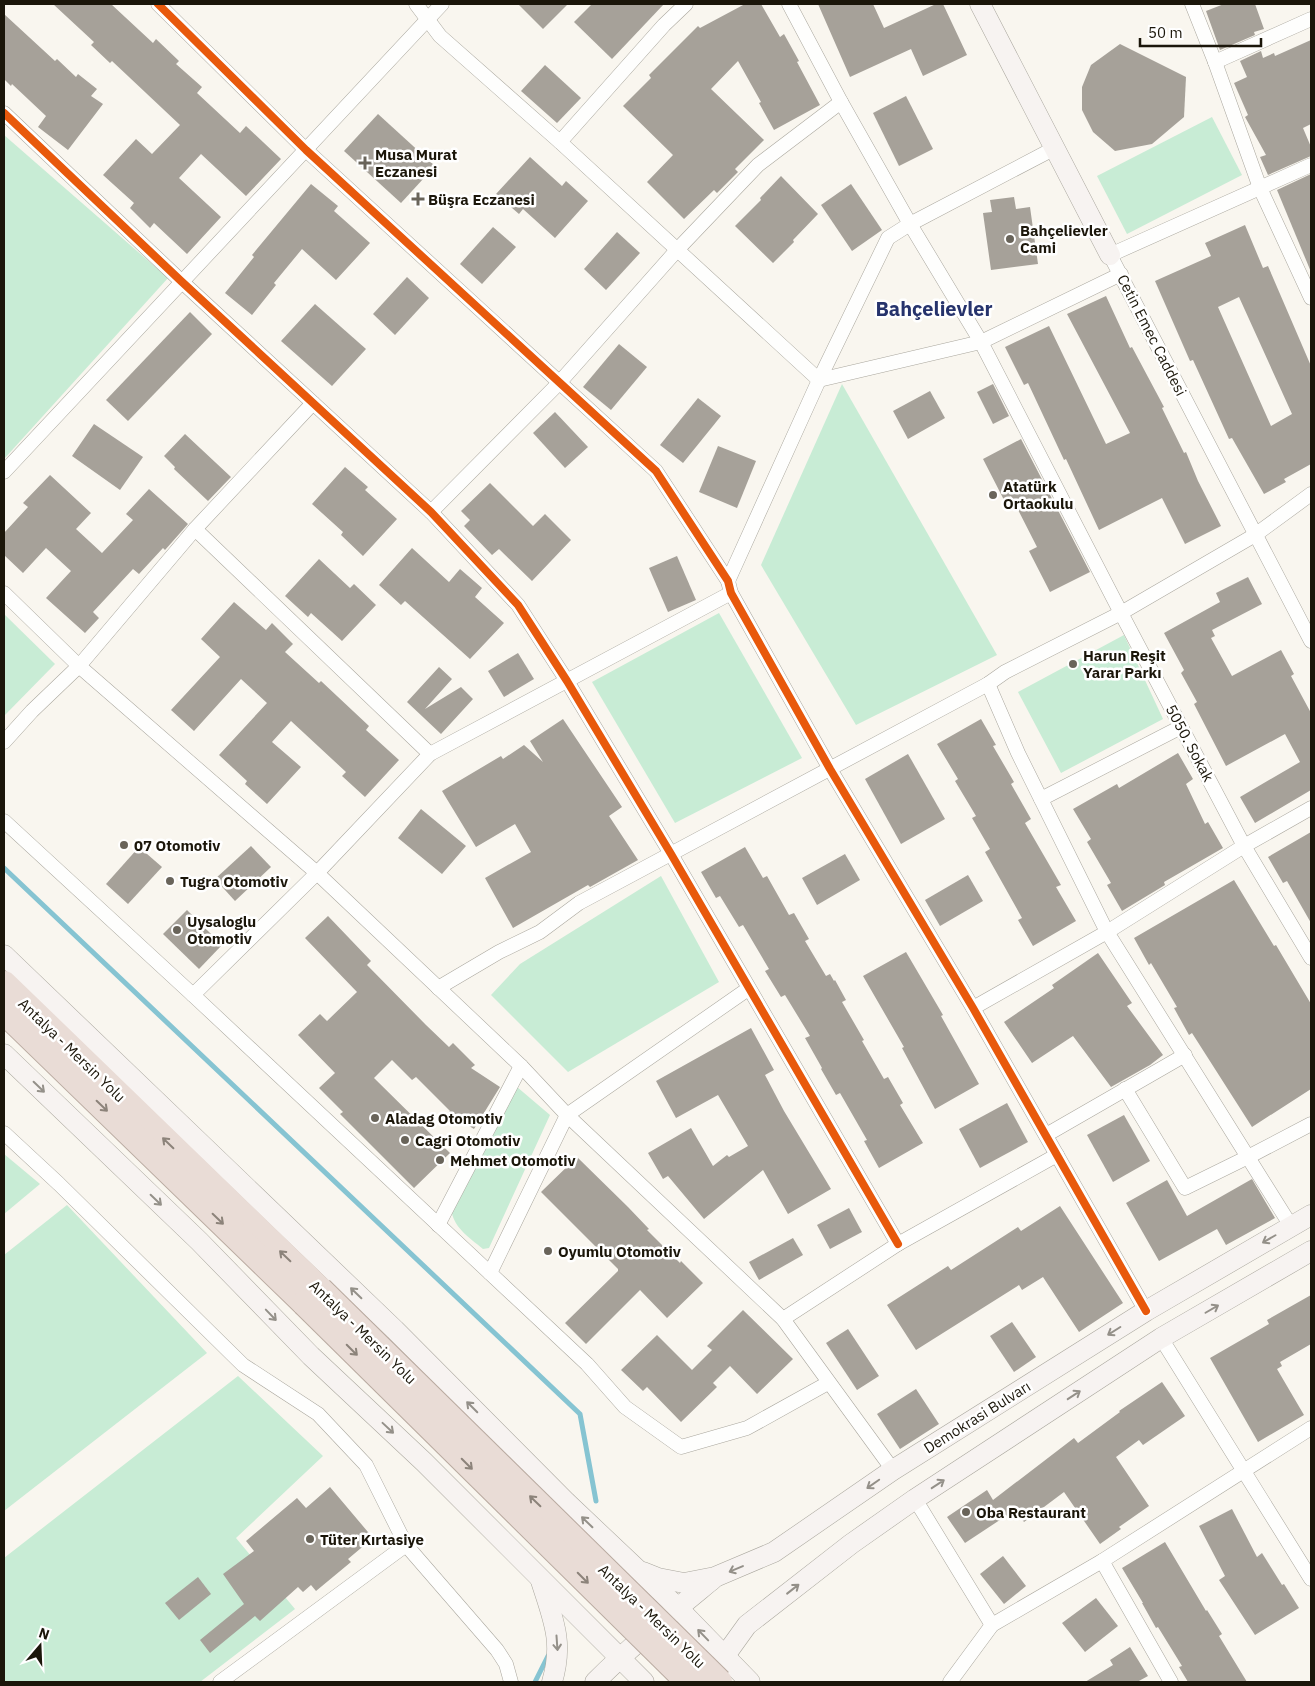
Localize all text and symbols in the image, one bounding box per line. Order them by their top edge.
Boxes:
scale bar [1140,15,1261,47]
text: 50 m [1148,23,1183,42]
place label: Musa Murat Eczanesi [375,145,457,181]
marker: Musa Murat Eczanesi [359,157,371,169]
place label: Büşra Eczanesi [428,190,535,209]
marker: Büşra Eczanesi [412,193,424,205]
place label: Bahçelievler Cami [1020,221,1108,257]
marker: Bahçelievler Cami [1004,233,1016,245]
street label: Cetin Emec Caddesi [1113,271,1191,399]
district label: Bahçelievler [875,295,993,322]
place label: Atatürk Ortaokulu [1003,477,1074,513]
marker: Atatürk Ortaokulu [987,489,999,501]
place label: Harun Reşit Yarar Parkı [1083,646,1166,682]
marker: Harun Reşit Yarar Parkı [1067,658,1079,670]
street label: 5050. Sokak [1162,701,1218,785]
place label: 07 Otomotiv [134,836,220,855]
marker: 07 Otomotiv [118,839,130,851]
place label: Tugra Otomotiv [180,872,288,891]
marker: Tugra Otomotiv [164,875,176,887]
place label: Uysaloglu Otomotiv [187,912,256,948]
marker: Uysaloglu Otomotiv [171,924,183,936]
street label: Antalya - Mersin Yolu [14,994,130,1106]
one-way arrow [33,1081,46,1093]
one-way arrow [95,1100,108,1112]
place label: Aladag Otomotiv [385,1109,503,1128]
marker: Aladag Otomotiv [369,1112,381,1124]
place label: Cagri Otomotiv [415,1131,520,1150]
marker: Cagri Otomotiv [399,1134,411,1146]
one-way arrow [162,1137,174,1149]
place label: Mehmet Otomotiv [450,1151,576,1170]
marker: Mehmet Otomotiv [434,1154,446,1166]
one-way arrow [150,1194,162,1206]
one-way arrow [212,1213,224,1226]
one-way arrow [1262,1235,1277,1245]
place label: Oyumlu Otomotiv [558,1242,681,1261]
marker: Oyumlu Otomotiv [542,1245,554,1257]
one-way arrow [279,1250,291,1262]
street label: Antalya - Mersin Yolu [305,1276,421,1388]
one-way arrow [350,1287,362,1299]
one-way arrow [1204,1303,1218,1313]
one-way arrow [265,1309,277,1321]
one-way arrow [1108,1327,1122,1337]
one-way arrow [346,1344,358,1356]
street label: Demokrasi Bulvarı [920,1376,1034,1458]
one-way arrow [1067,1390,1081,1400]
one-way arrow [466,1402,478,1414]
one-way arrow [381,1422,394,1434]
one-way arrow [461,1458,474,1470]
one-way arrow [867,1479,881,1489]
one-way arrow [931,1479,945,1489]
one-way arrow [529,1495,541,1507]
place label: Oba Restaurant [976,1503,1086,1522]
marker: Oba Restaurant [960,1506,972,1518]
one-way arrow [580,1516,593,1528]
place label: Tüter Kırtasiye [320,1530,424,1549]
marker: Tüter Kırtasiye [304,1533,316,1545]
street label: Antalya - Mersin Yolu [594,1560,710,1672]
one-way arrow [729,1564,744,1574]
one-way arrow [577,1572,589,1584]
one-way arrow [786,1584,799,1595]
north arrow [15,1621,65,1671]
text: N [37,1624,52,1644]
one-way arrow [697,1629,709,1642]
one-way arrow [553,1635,562,1651]

